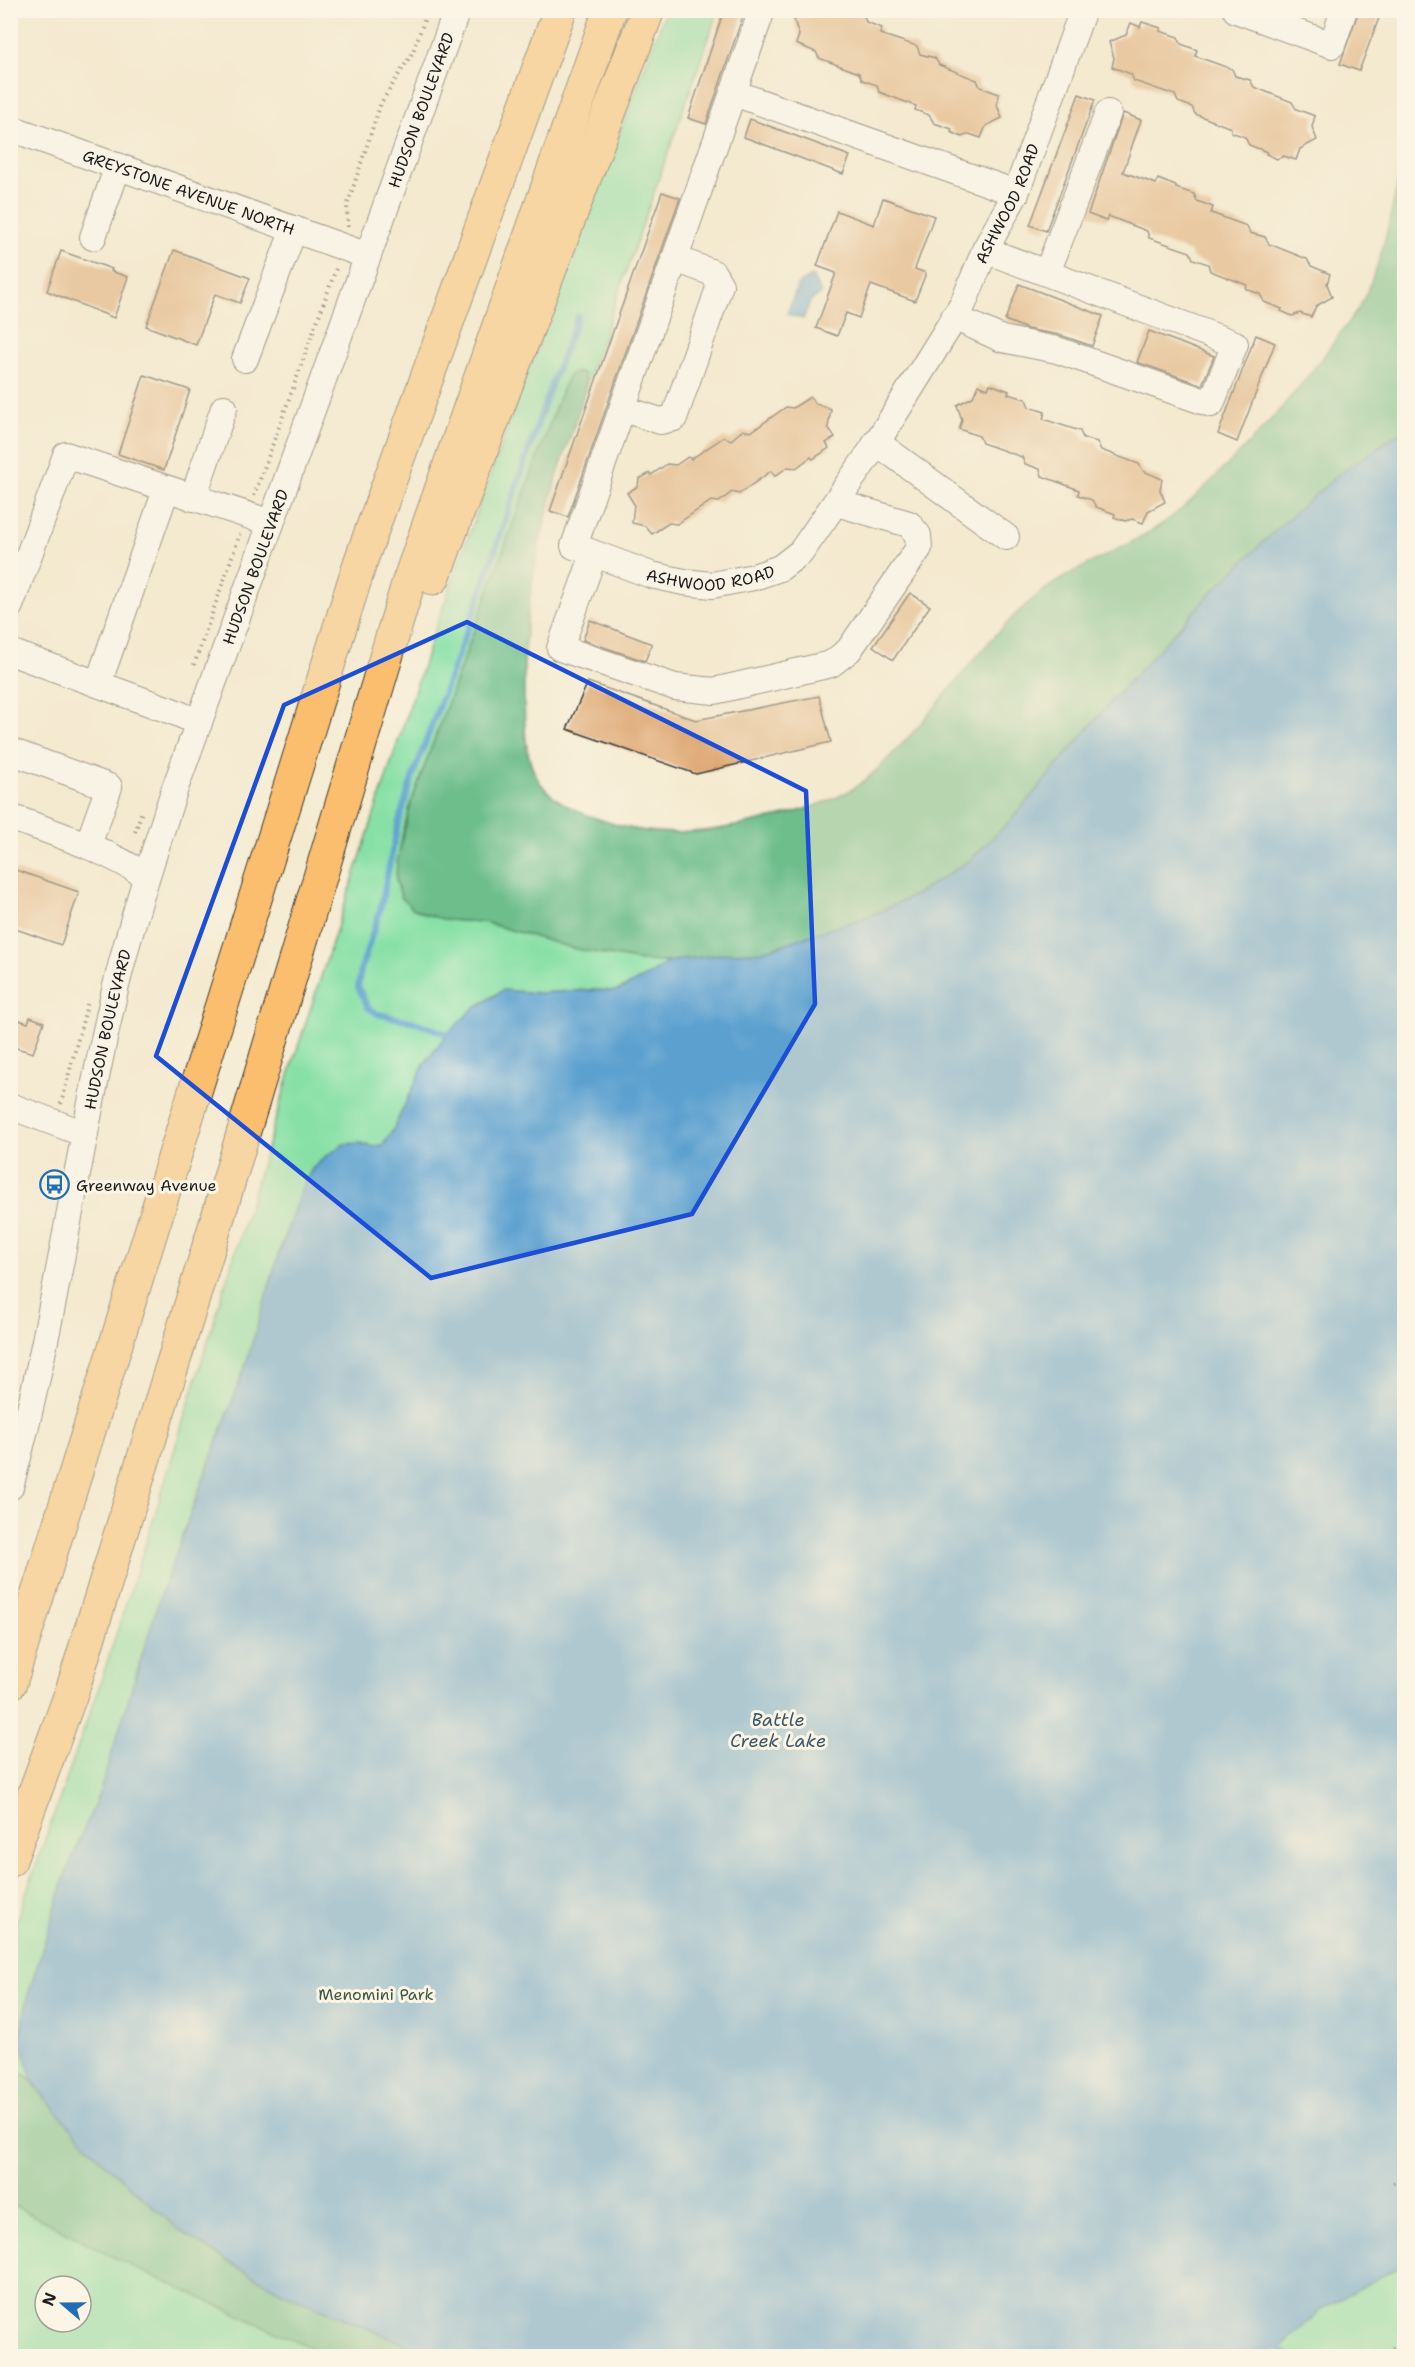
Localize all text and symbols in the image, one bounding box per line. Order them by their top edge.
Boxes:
street label: HUDSON BOULEVARD [383,30,459,191]
street label: ASHWOOD ROAD [971,141,1044,267]
street label: GREYSTONE AVENUE NORTH [80,145,298,240]
street label: HUDSON BOULEVARD [218,486,293,648]
street label: ASHWOOD ROAD [644,561,778,596]
street label: HUDSON BOULEVARD [80,947,136,1112]
bus stop icon: Greenway Avenue [39,1169,71,1201]
place label: Greenway Avenue [76,1175,217,1196]
water label: Battle Creek Lake [730,1708,826,1753]
park label: Menomini Park [318,1984,434,2005]
north arrow [33,2274,93,2334]
text: N [37,2289,61,2309]

